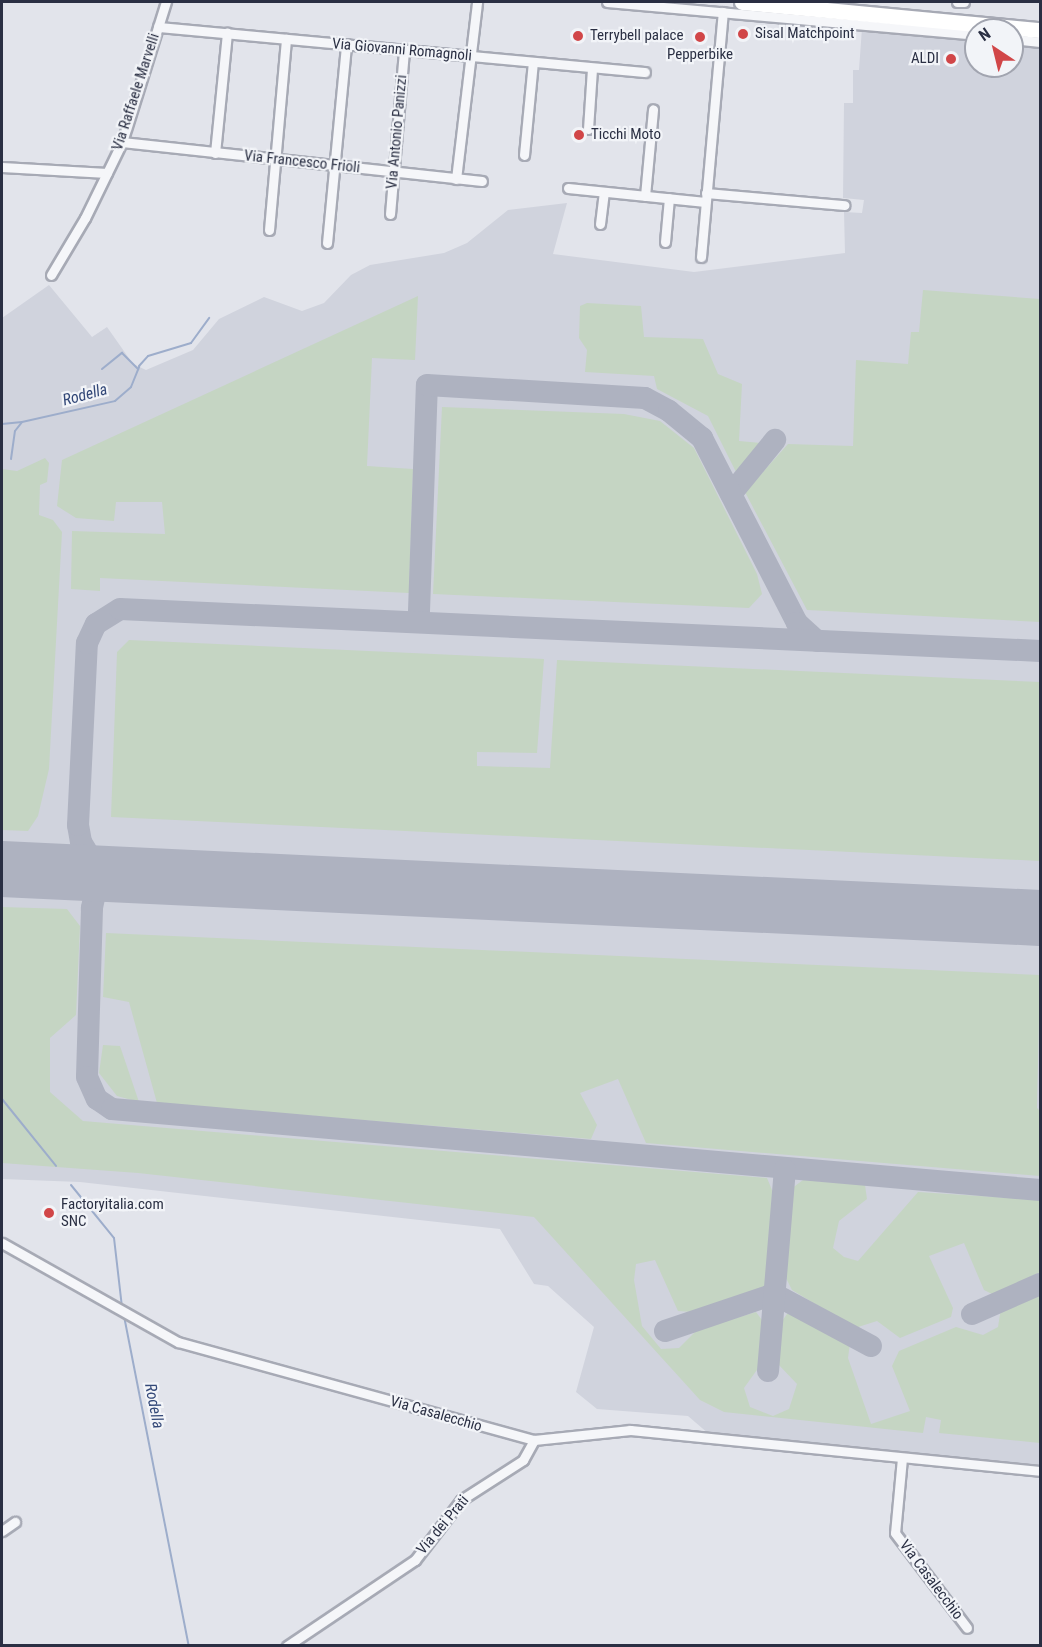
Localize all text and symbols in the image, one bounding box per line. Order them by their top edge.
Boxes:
north arrow [964,18,1024,78]
text: N [975,24,994,45]
place label: Sisal Matchpoint [755,25,854,43]
place label: Terrybell palace [590,27,684,45]
marker: Sisal Matchpoint [736,27,750,41]
marker: Terrybell palace [571,29,585,43]
marker: Pepperbike [693,30,707,44]
street label: Via Raffaele Marvelli [109,31,163,153]
street label: Via Giovanni Romagnoli [331,35,473,65]
place label: Pepperbike [667,46,733,64]
place label: ALDI [911,50,939,68]
marker: ALDI [944,52,958,66]
street label: Via Antonio Panizzi [383,74,411,190]
place label: Ticchi Moto [591,126,661,144]
marker: Ticchi Moto [572,128,586,142]
street label: Via Francesco Frioli [243,147,361,177]
water label: Rodella [61,380,109,410]
place label: Factoryitalia.com SNC [61,1195,164,1230]
marker: Factoryitalia.com SNC [42,1206,56,1220]
water label: Rodella [140,1382,168,1430]
street label: Via Casalecchio [388,1392,484,1436]
street label: Via dei Prati [413,1492,473,1558]
street label: Via Casalecchio [895,1537,967,1623]

